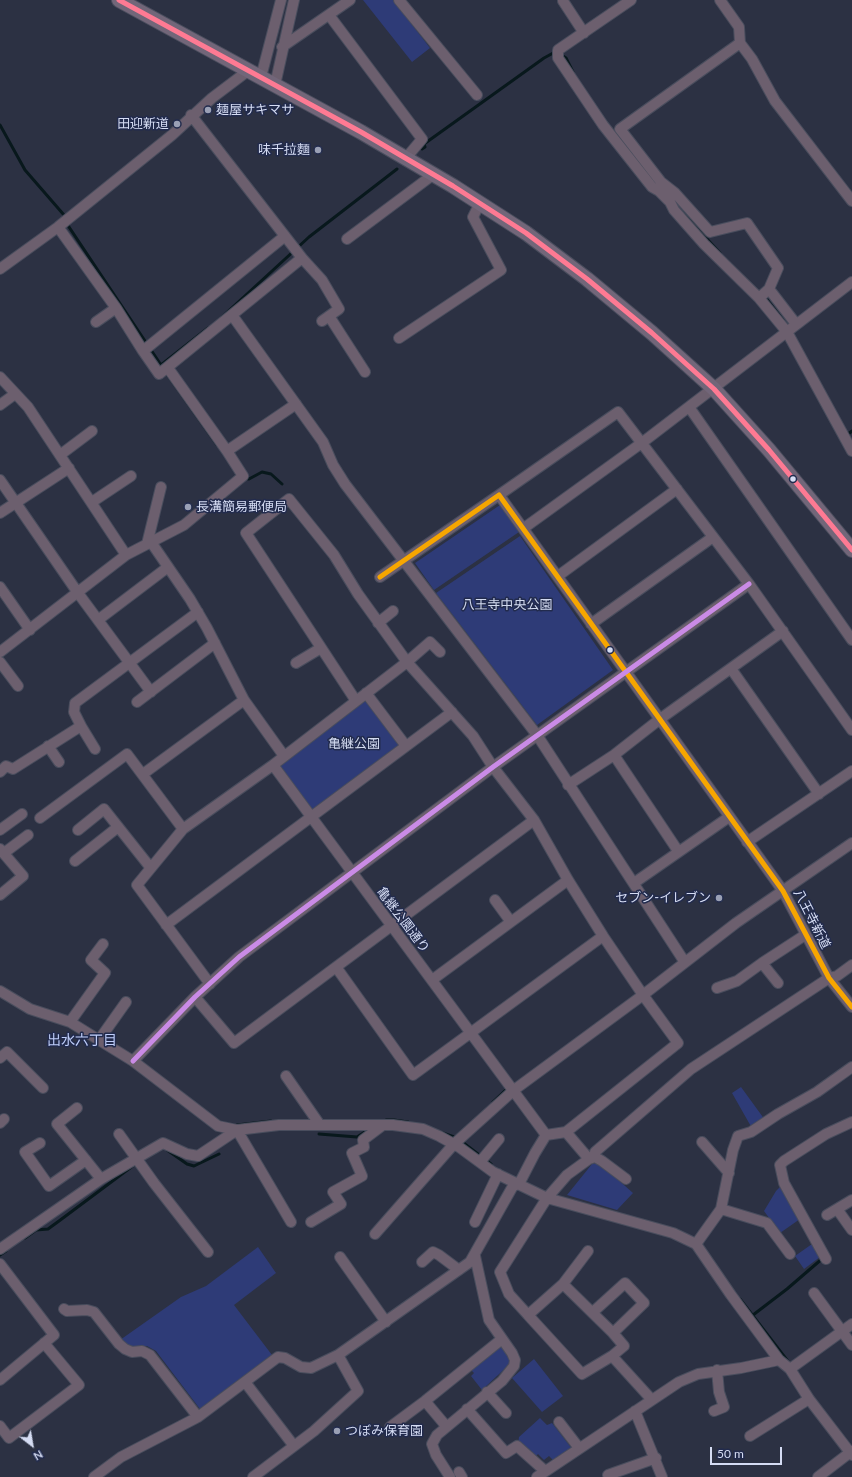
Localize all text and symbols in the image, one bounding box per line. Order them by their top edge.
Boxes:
place label: 麺屋サキマサ [216,102,294,118]
marker: 麺屋サキマサ [203,105,213,115]
place label: 田迎新道 [117,116,169,132]
marker: 田迎新道 [172,119,182,129]
place label: 味千拉麵 [258,142,310,158]
marker: 味千拉麵 [313,145,323,155]
unlabelled marker [788,474,798,484]
place label: 長溝簡易郵便局 [196,499,287,515]
marker: 長溝簡易郵便局 [183,502,193,512]
park label: 八王寺中央公園 [462,597,552,613]
unlabelled marker [605,645,615,655]
park label: 亀継公園 [328,736,380,752]
street label: 亀継公園通り [373,884,433,956]
street label: 八王寺新道 [790,887,834,951]
place label: セブン-イレブン [615,890,711,906]
marker: セブン-イレブン [714,893,724,903]
district label: 出水六丁目 [47,1032,117,1048]
place label: つぼみ保育園 [345,1423,423,1439]
north arrow [12,1425,52,1465]
marker: つぼみ保育園 [332,1426,342,1436]
scale bar [712,1439,784,1465]
text: 50 m [717,1446,744,1461]
text: N [31,1448,45,1463]

